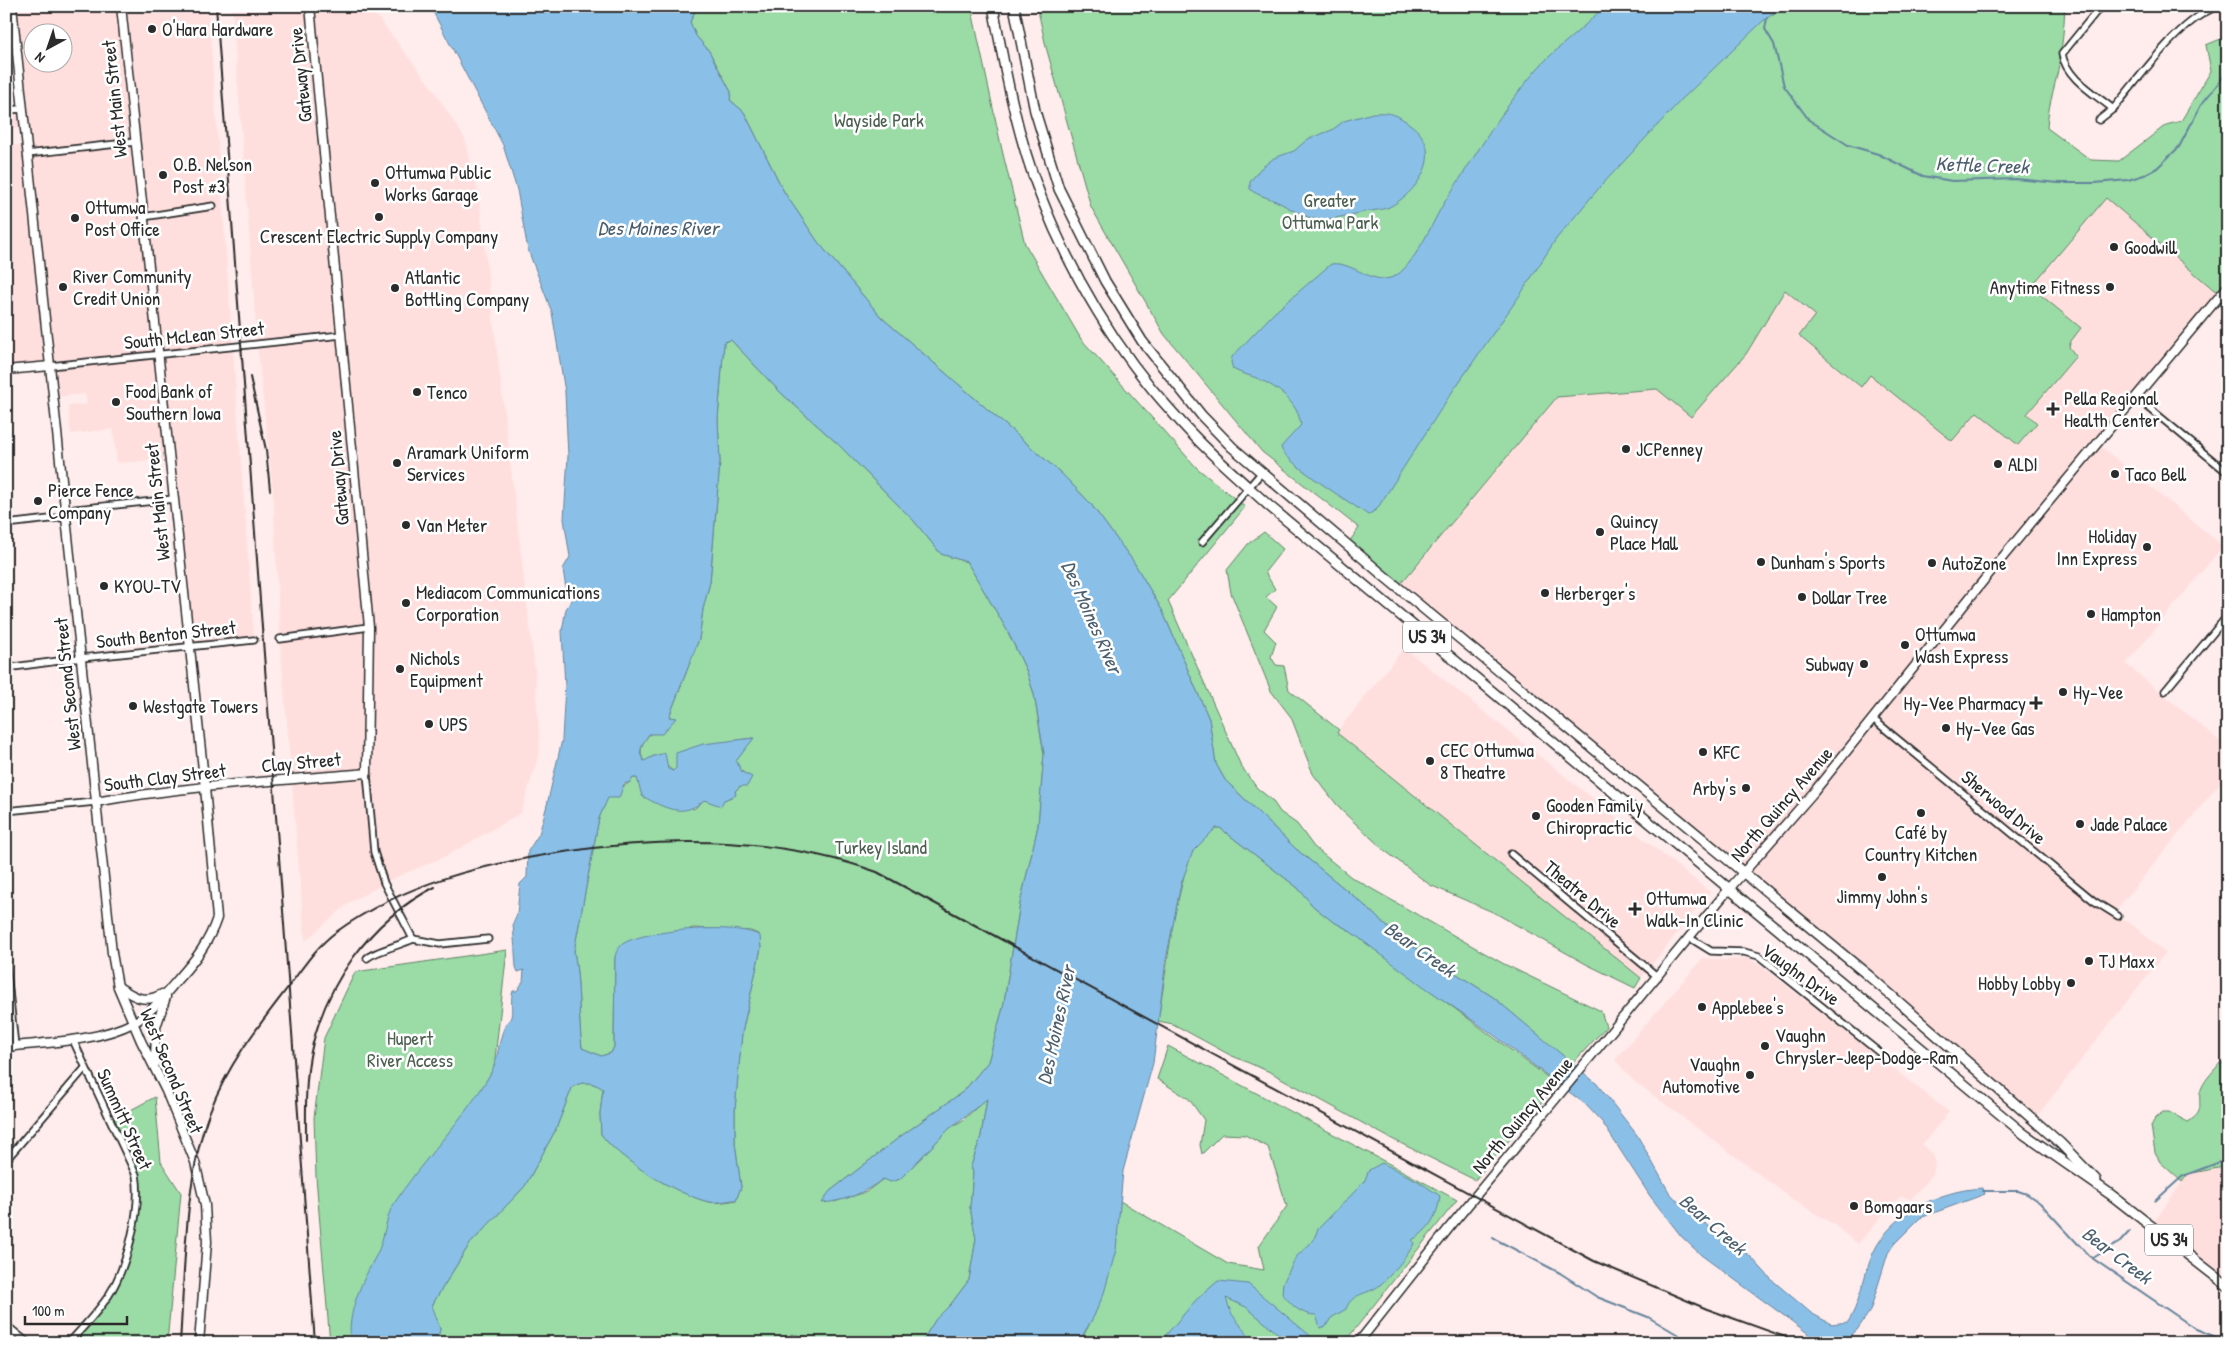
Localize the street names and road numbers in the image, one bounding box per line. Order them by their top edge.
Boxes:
street label: Gateway Drive [282,26,318,124]
street label: West Main Street [95,39,133,159]
street label: South McLean Street [123,315,266,355]
street label: Gateway Drive [321,429,355,526]
street label: West Main Street [138,442,176,562]
street label: South Benton Street [95,614,237,654]
street label: West Second Street [47,616,87,752]
road number: US 34 [1403,622,1451,652]
street label: North Quincy Avenue [1724,740,1839,867]
street label: Clay Street [260,746,342,778]
street label: South Clay Street [103,757,228,797]
street label: Sherwood Drive [1956,764,2052,850]
street label: Theatre Drive [1539,854,1627,934]
street label: Vaughn Drive [1757,937,1846,1011]
street label: West Second Street [134,1005,210,1138]
street label: North Quincy Avenue [1465,1051,1579,1179]
street label: Summitt Street [91,1064,159,1174]
road number: US 34 [2145,1224,2193,1256]

